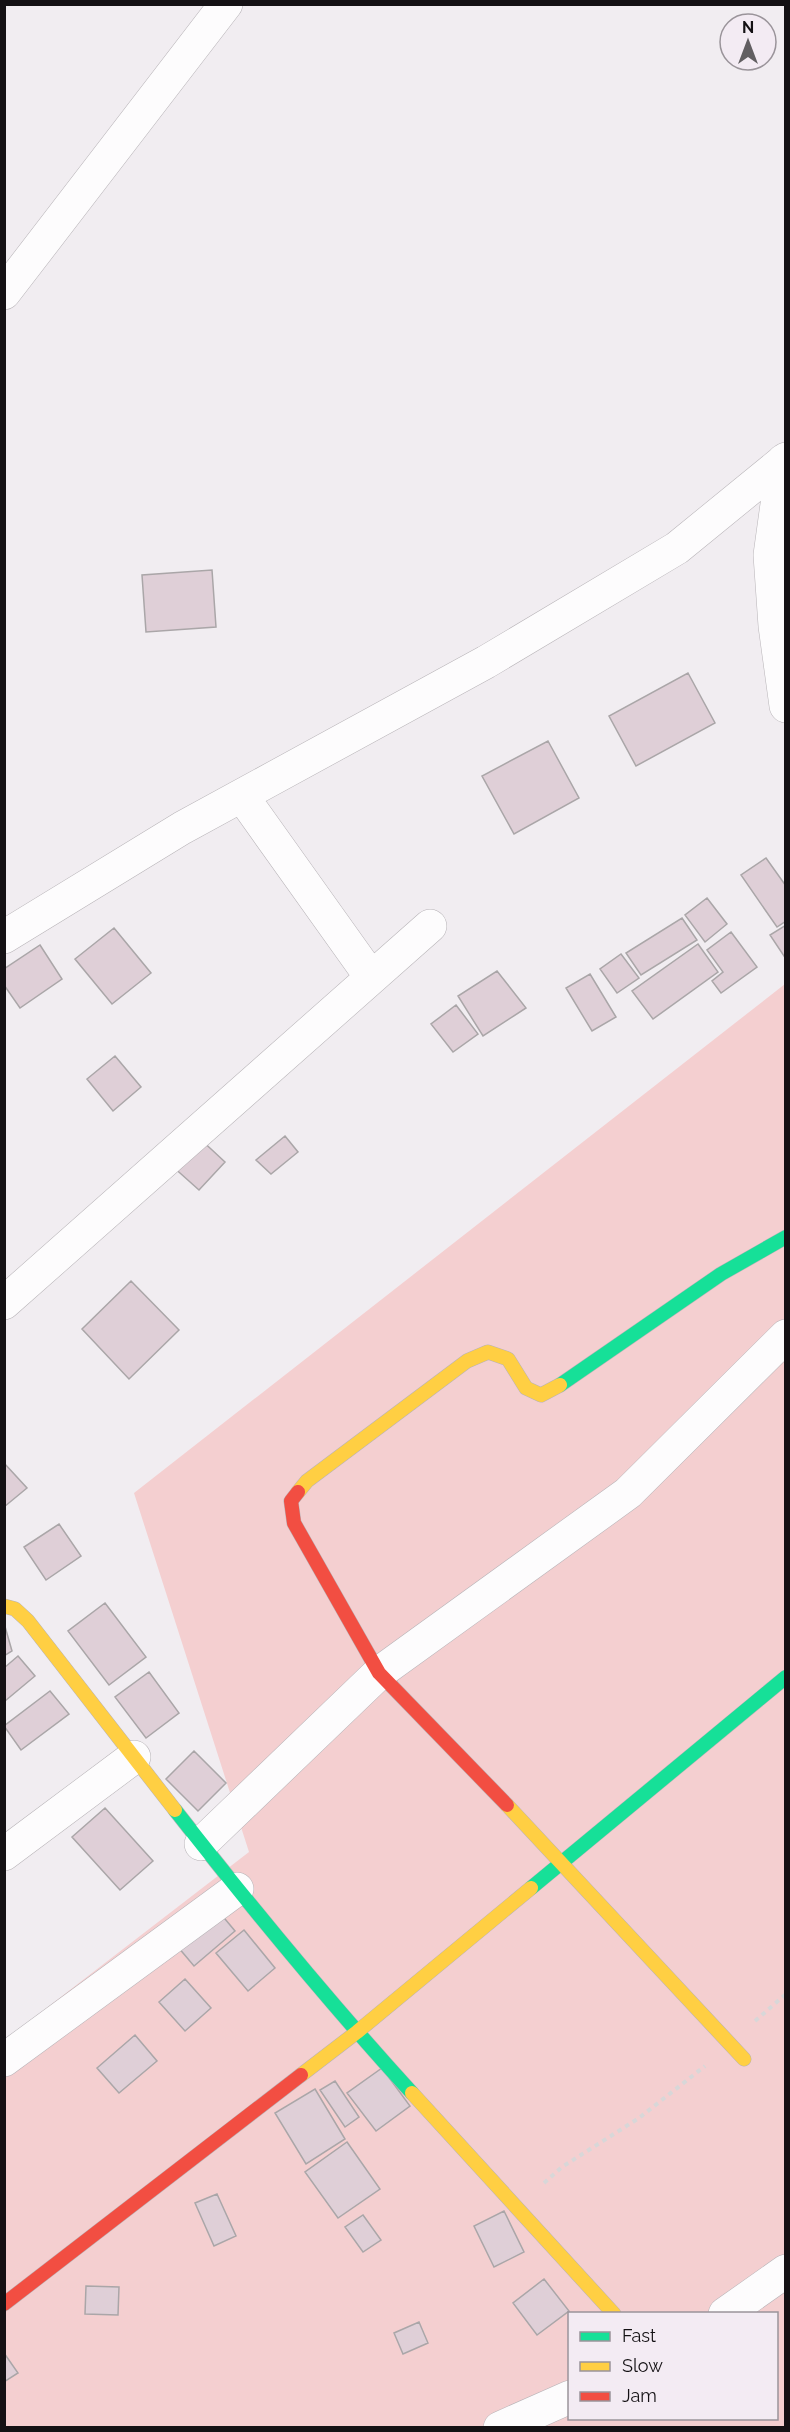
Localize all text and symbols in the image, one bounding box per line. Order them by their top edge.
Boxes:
north arrow [718,12,778,72]
text: N [742,18,754,37]
legend [568,2312,778,2420]
text: Fast [622,2325,656,2346]
text: Slow [622,2355,663,2376]
text: Jam [622,2385,657,2406]

